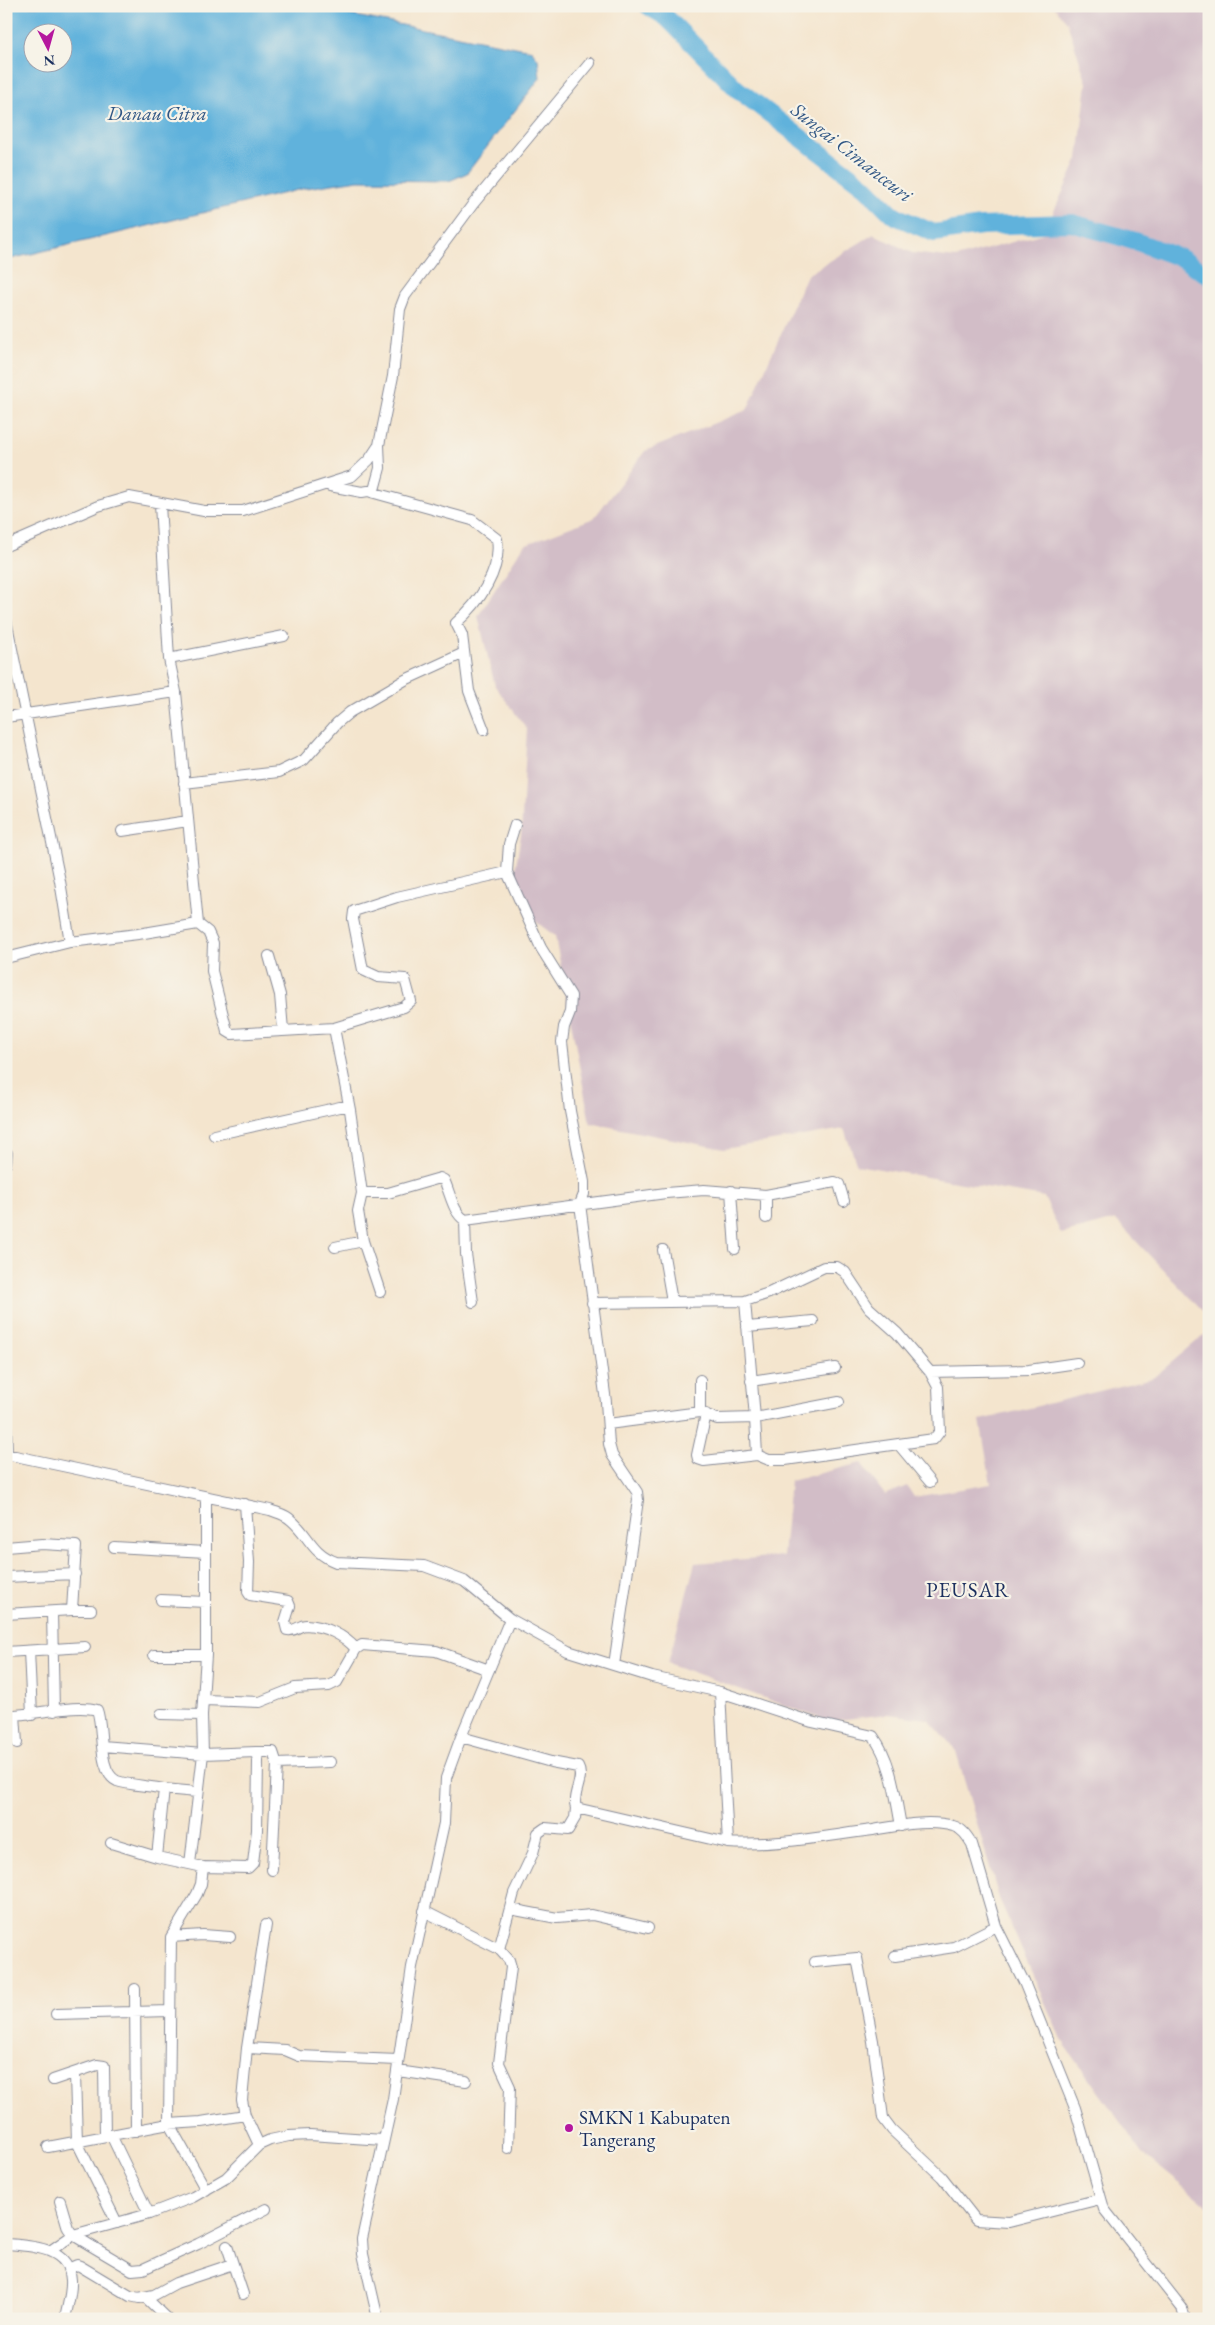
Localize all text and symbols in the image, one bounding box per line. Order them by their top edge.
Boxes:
north arrow [22,22,72,72]
text: N [42,51,56,71]
water label: Sungai Cimanceuri [785,96,919,208]
water label: Danau Citra [106,100,207,126]
district label: PEUSAR [926,1576,1010,1603]
place label: SMKN 1 Kabupaten Tangerang [579,2105,730,2152]
marker: SMKN 1 Kabupaten Tangerang [563,2122,575,2134]

